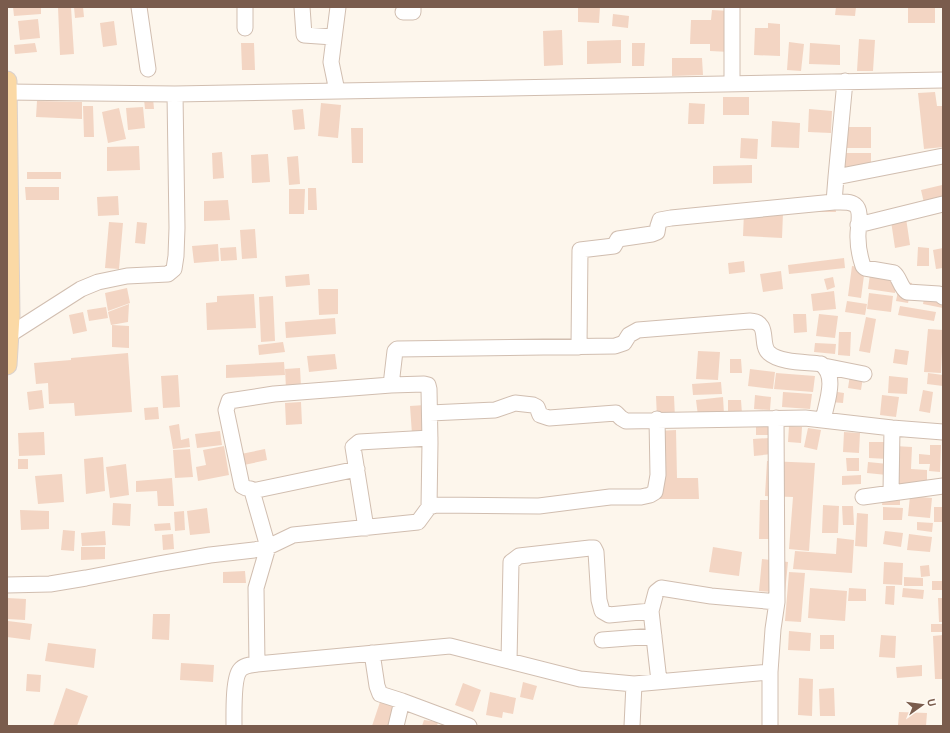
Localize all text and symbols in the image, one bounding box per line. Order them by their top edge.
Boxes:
north arrow [902,685,942,725]
text: U [925,697,938,708]

